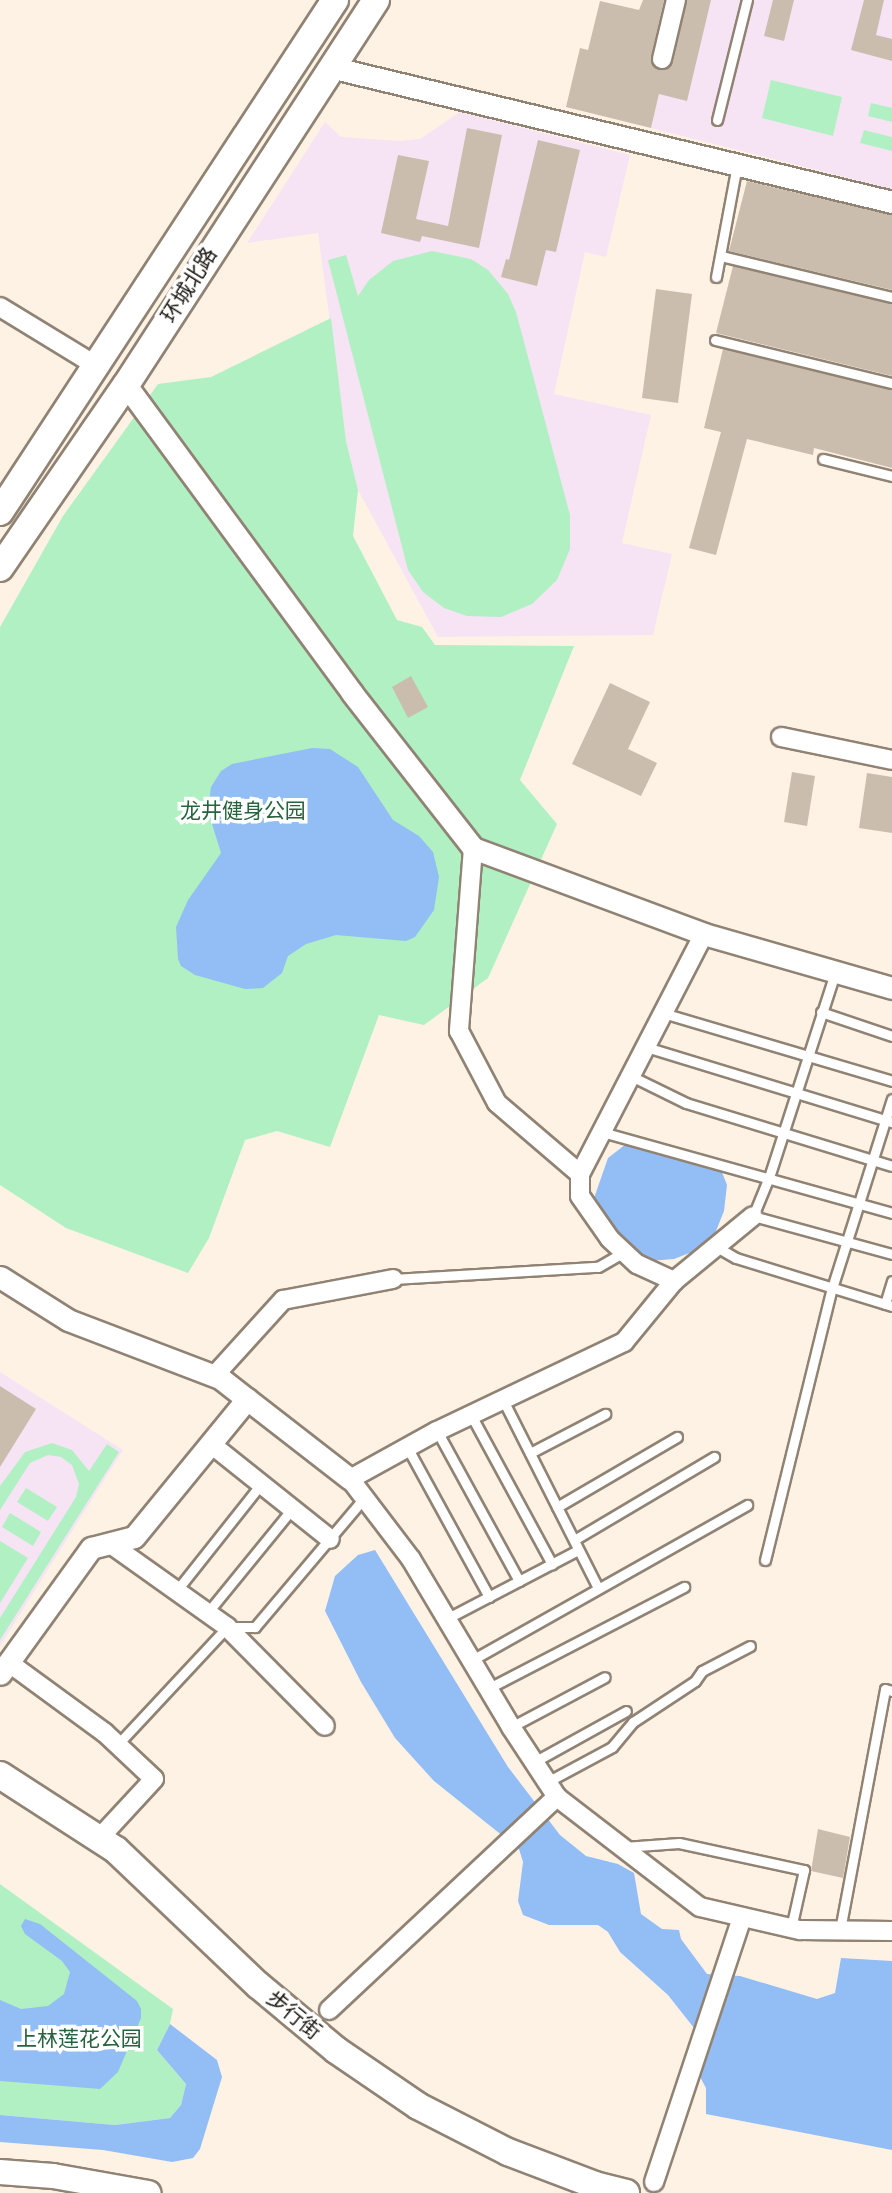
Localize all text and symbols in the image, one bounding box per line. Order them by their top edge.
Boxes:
street label: 环城北路 [156,243,222,327]
park label: 龙井健身公园 [180,798,306,824]
street label: 步行街 [262,1985,326,2045]
park label: 上林莲花公园 [16,2026,142,2052]

